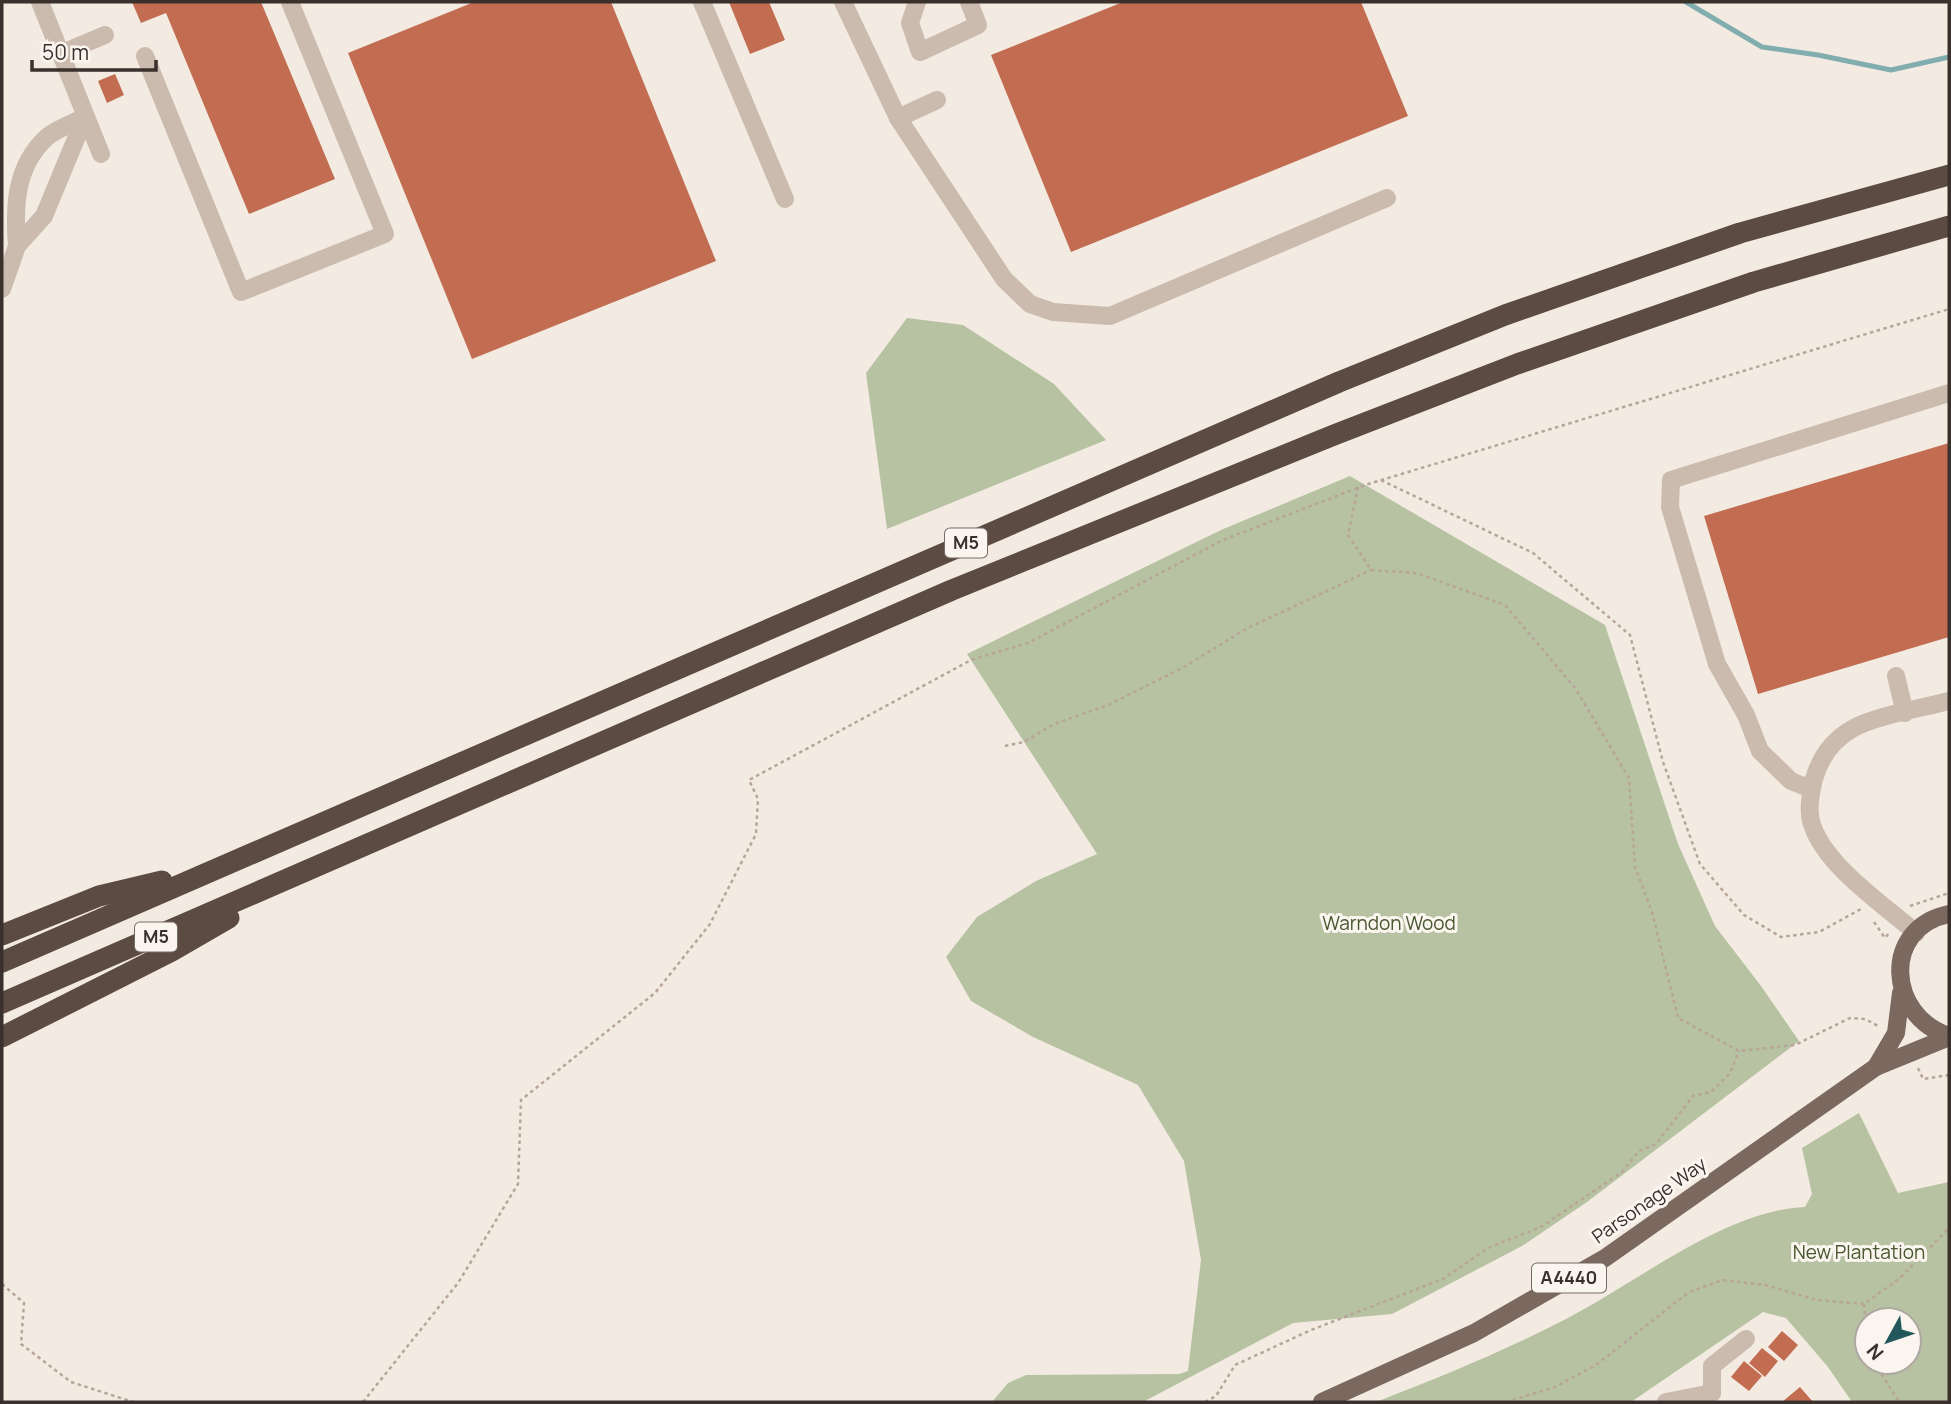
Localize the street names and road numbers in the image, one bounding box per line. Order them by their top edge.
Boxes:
road number: M5 [945,528,987,558]
road number: M5 [135,922,177,952]
street label: Parsonage Way [1587,1151,1711,1249]
road number: A4440 [1532,1264,1606,1293]

